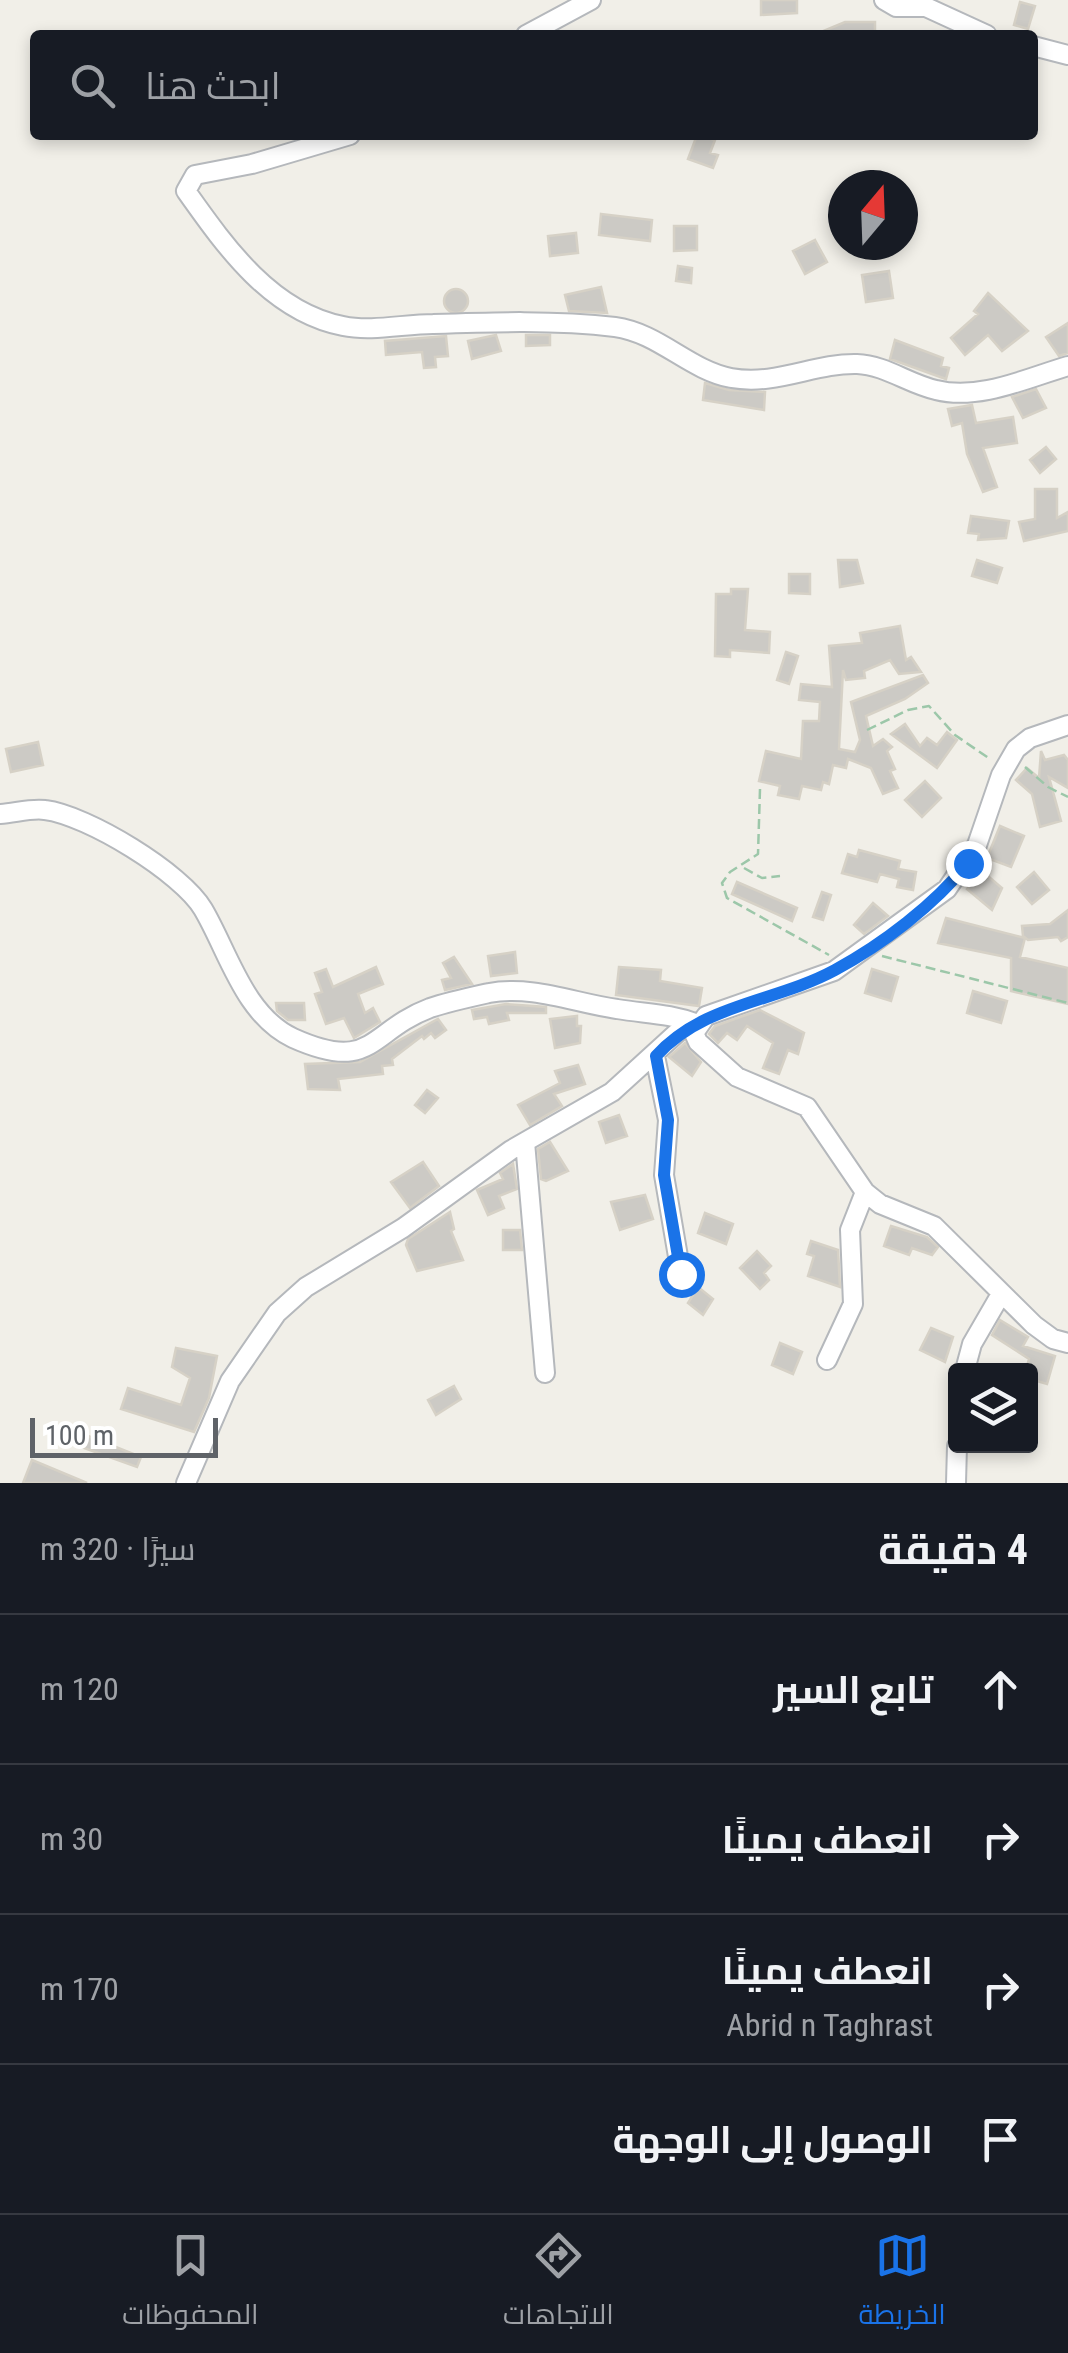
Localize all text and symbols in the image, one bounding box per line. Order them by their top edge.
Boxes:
search box [30,30,1038,140]
icon: search [65,58,120,113]
text: ابحث هنا [145,64,281,108]
north arrow [828,170,918,260]
route end [946,841,992,887]
route start [659,1252,705,1298]
map controls [948,1363,1038,1453]
button: layers [948,1363,1038,1453]
scale bar [30,1413,218,1458]
text: 100 m [45,1419,114,1452]
text: 4 دقيقة [878,1525,1028,1574]
text: سيرًا · 320 m [40,1530,195,1568]
icon: ahead [973,1662,1028,1717]
text: تابع السير [773,1668,933,1712]
text: 120 m [40,1670,119,1708]
icon: right [973,1812,1028,1867]
text: انعطف يمينًا [722,1818,933,1862]
text: 30 m [40,1820,103,1858]
text: انعطف يمينًا [722,1949,933,1993]
icon: right [973,1962,1028,2017]
text: 170 m [40,1970,119,2008]
text: Abrid n Taghrast [726,2006,933,2044]
icon: arrive [973,2112,1028,2167]
text: الوصول إلى الوجهة [613,2118,933,2162]
tab: المحفوظات [122,2228,259,2340]
tab: الاتجاهات [503,2228,614,2340]
tab: الخريطة [858,2228,946,2340]

